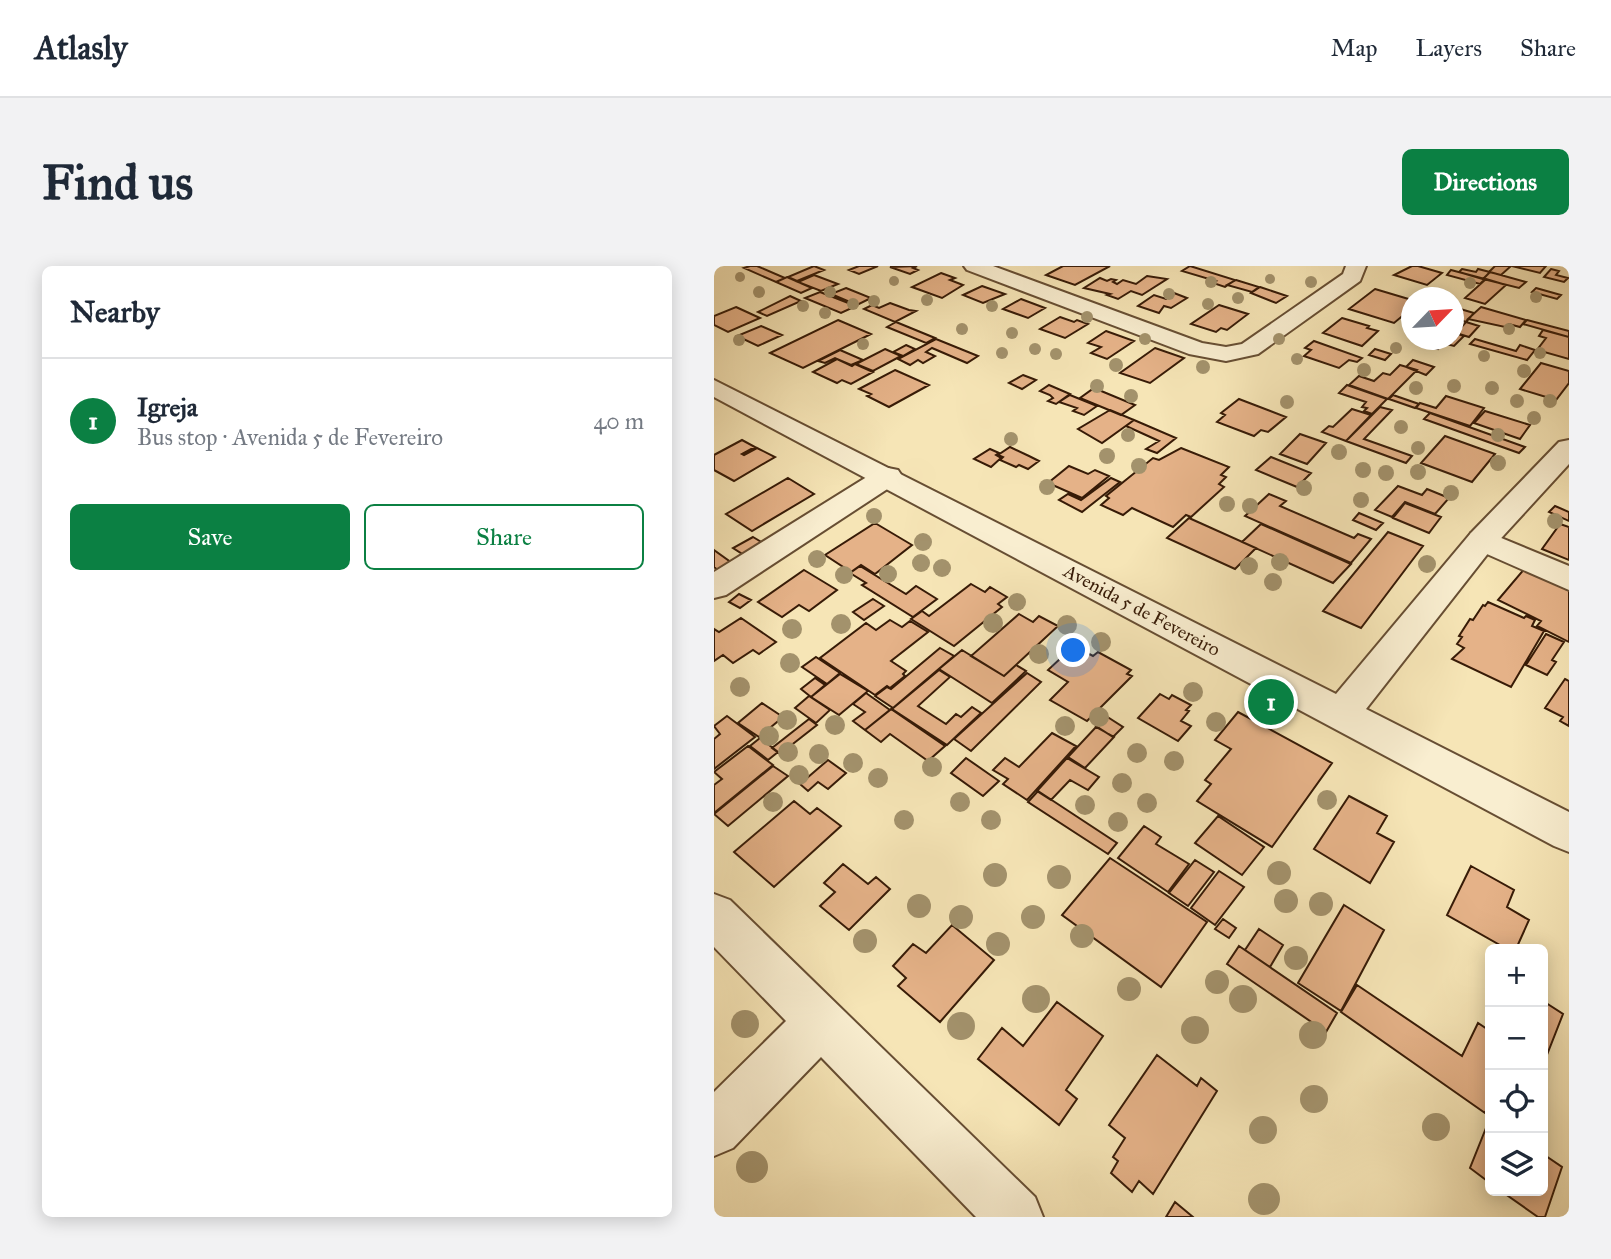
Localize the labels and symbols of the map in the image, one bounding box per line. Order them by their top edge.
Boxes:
north arrow [1401,287,1464,350]
street label: Avenida 5 de Fevereiro [1059,559,1224,661]
your location [1056,633,1090,667]
pin: 1 [1248,676,1294,728]

